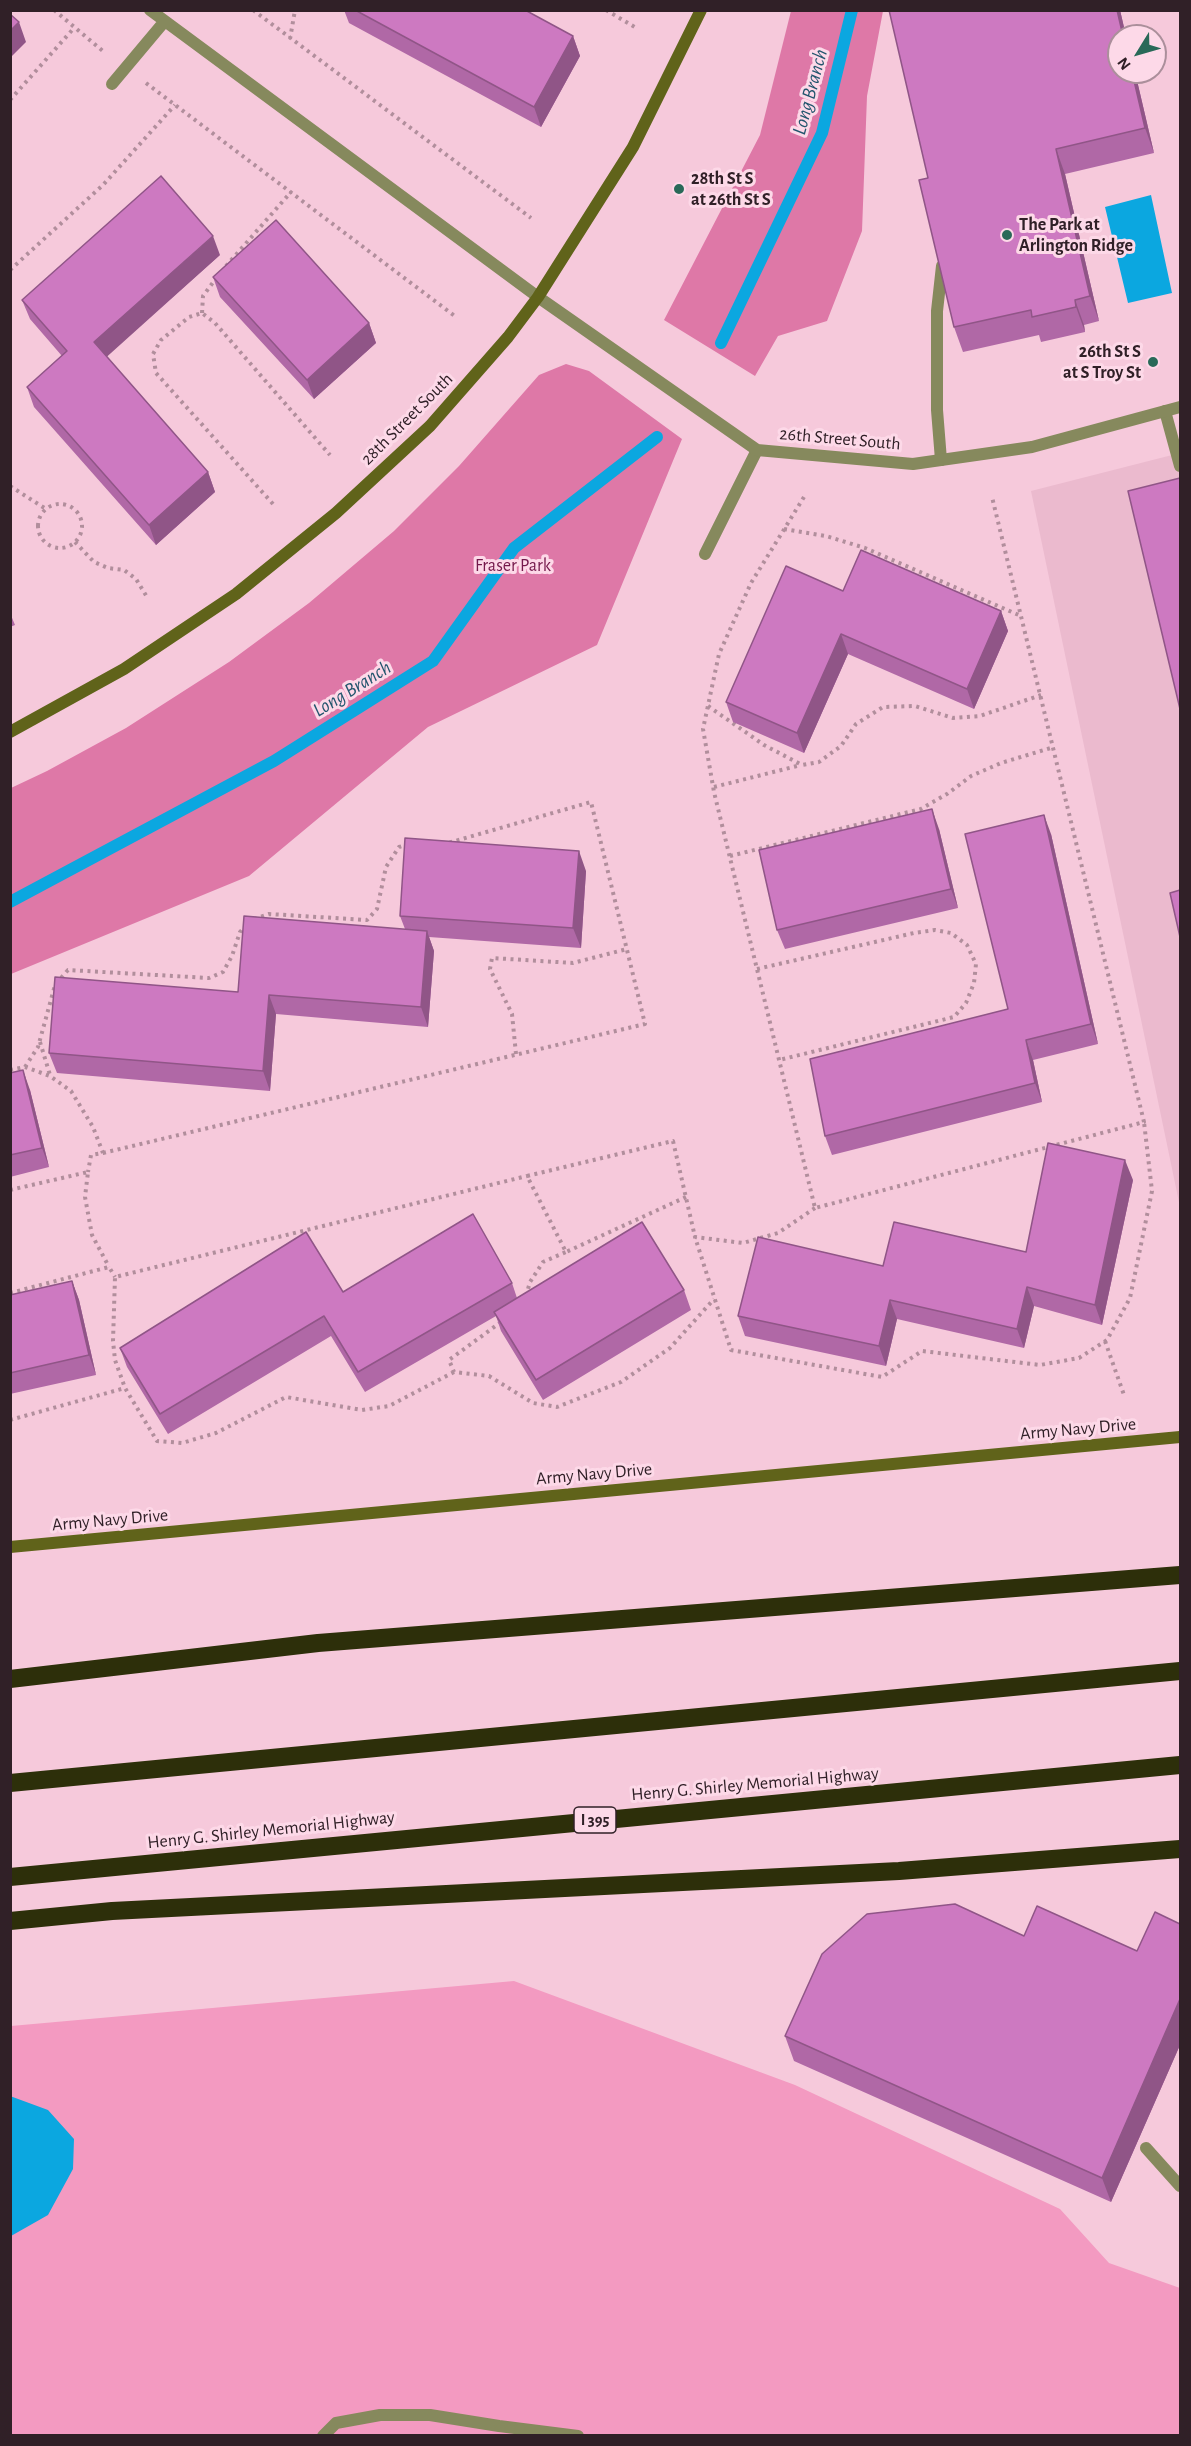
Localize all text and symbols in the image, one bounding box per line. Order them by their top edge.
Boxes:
north arrow [1107,24,1167,84]
water label: Long Branch [787,46,833,138]
text: N [1114,54,1134,73]
place label: 28th St S at 26th St S [691,168,771,210]
marker: 28th St S at 26th St S [672,182,686,196]
place label: The Park at Arlington Ridge [1019,214,1133,256]
marker: The Park at Arlington Ridge [1000,228,1014,242]
place label: 26th St S at S Troy St [1063,341,1141,384]
marker: 26th St S at S Troy St [1146,355,1160,369]
street label: 28th Street South [356,368,458,470]
street label: 26th Street South [779,423,901,455]
park label: Fraser Park [475,555,551,577]
water label: Long Branch [308,656,396,722]
street label: Army Navy Drive [1019,1413,1137,1445]
street label: Army Navy Drive [535,1458,653,1490]
street label: Army Navy Drive [51,1504,169,1536]
street label: Henry G. Shirley Memorial Highway [630,1762,880,1806]
street label: Henry G. Shirley Memorial Highway [146,1806,396,1854]
road number: I 395 [574,1807,616,1833]

